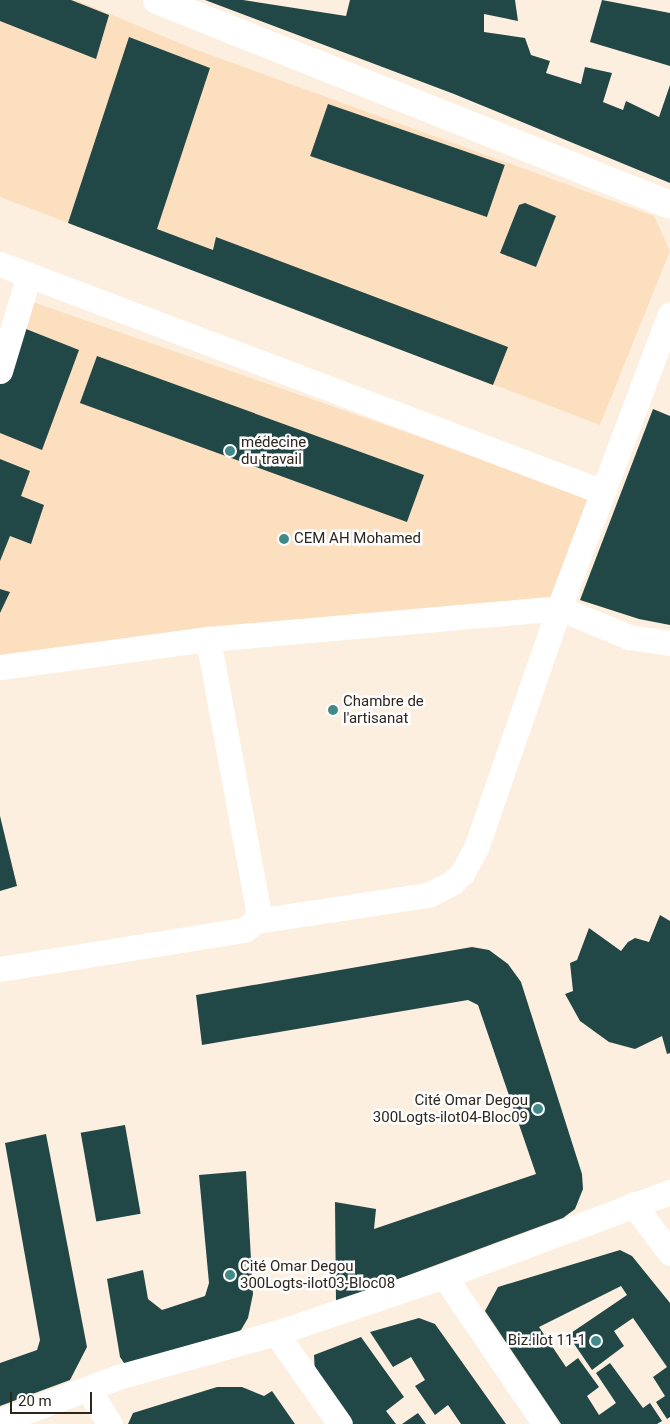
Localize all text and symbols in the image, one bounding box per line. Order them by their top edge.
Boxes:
place label: médecine du travail [241,433,306,468]
marker: médecine du travail [223,444,237,458]
place label: CEM AH Mohamed [294,530,421,548]
marker: CEM AH Mohamed [278,533,290,545]
place label: Chambre de l'artisanat [343,692,424,727]
marker: Chambre de l'artisanat [327,704,339,716]
place label: Cité Omar Degou 300Logts-ilot04-Bloc09 [373,1091,528,1126]
marker: Cité Omar Degou 300Logts-ilot04-Bloc09 [532,1103,544,1115]
place label: Cité Omar Degou 300Logts-ilot03-Bloc08 [240,1257,395,1292]
marker: Cité Omar Degou 300Logts-ilot03-Bloc08 [224,1269,236,1281]
place label: Biz.ilot 11-1 [508,1332,586,1350]
marker: Biz.ilot 11-1 [590,1335,602,1347]
scale bar [12,1382,95,1414]
text: 20 m [18,1392,52,1410]

